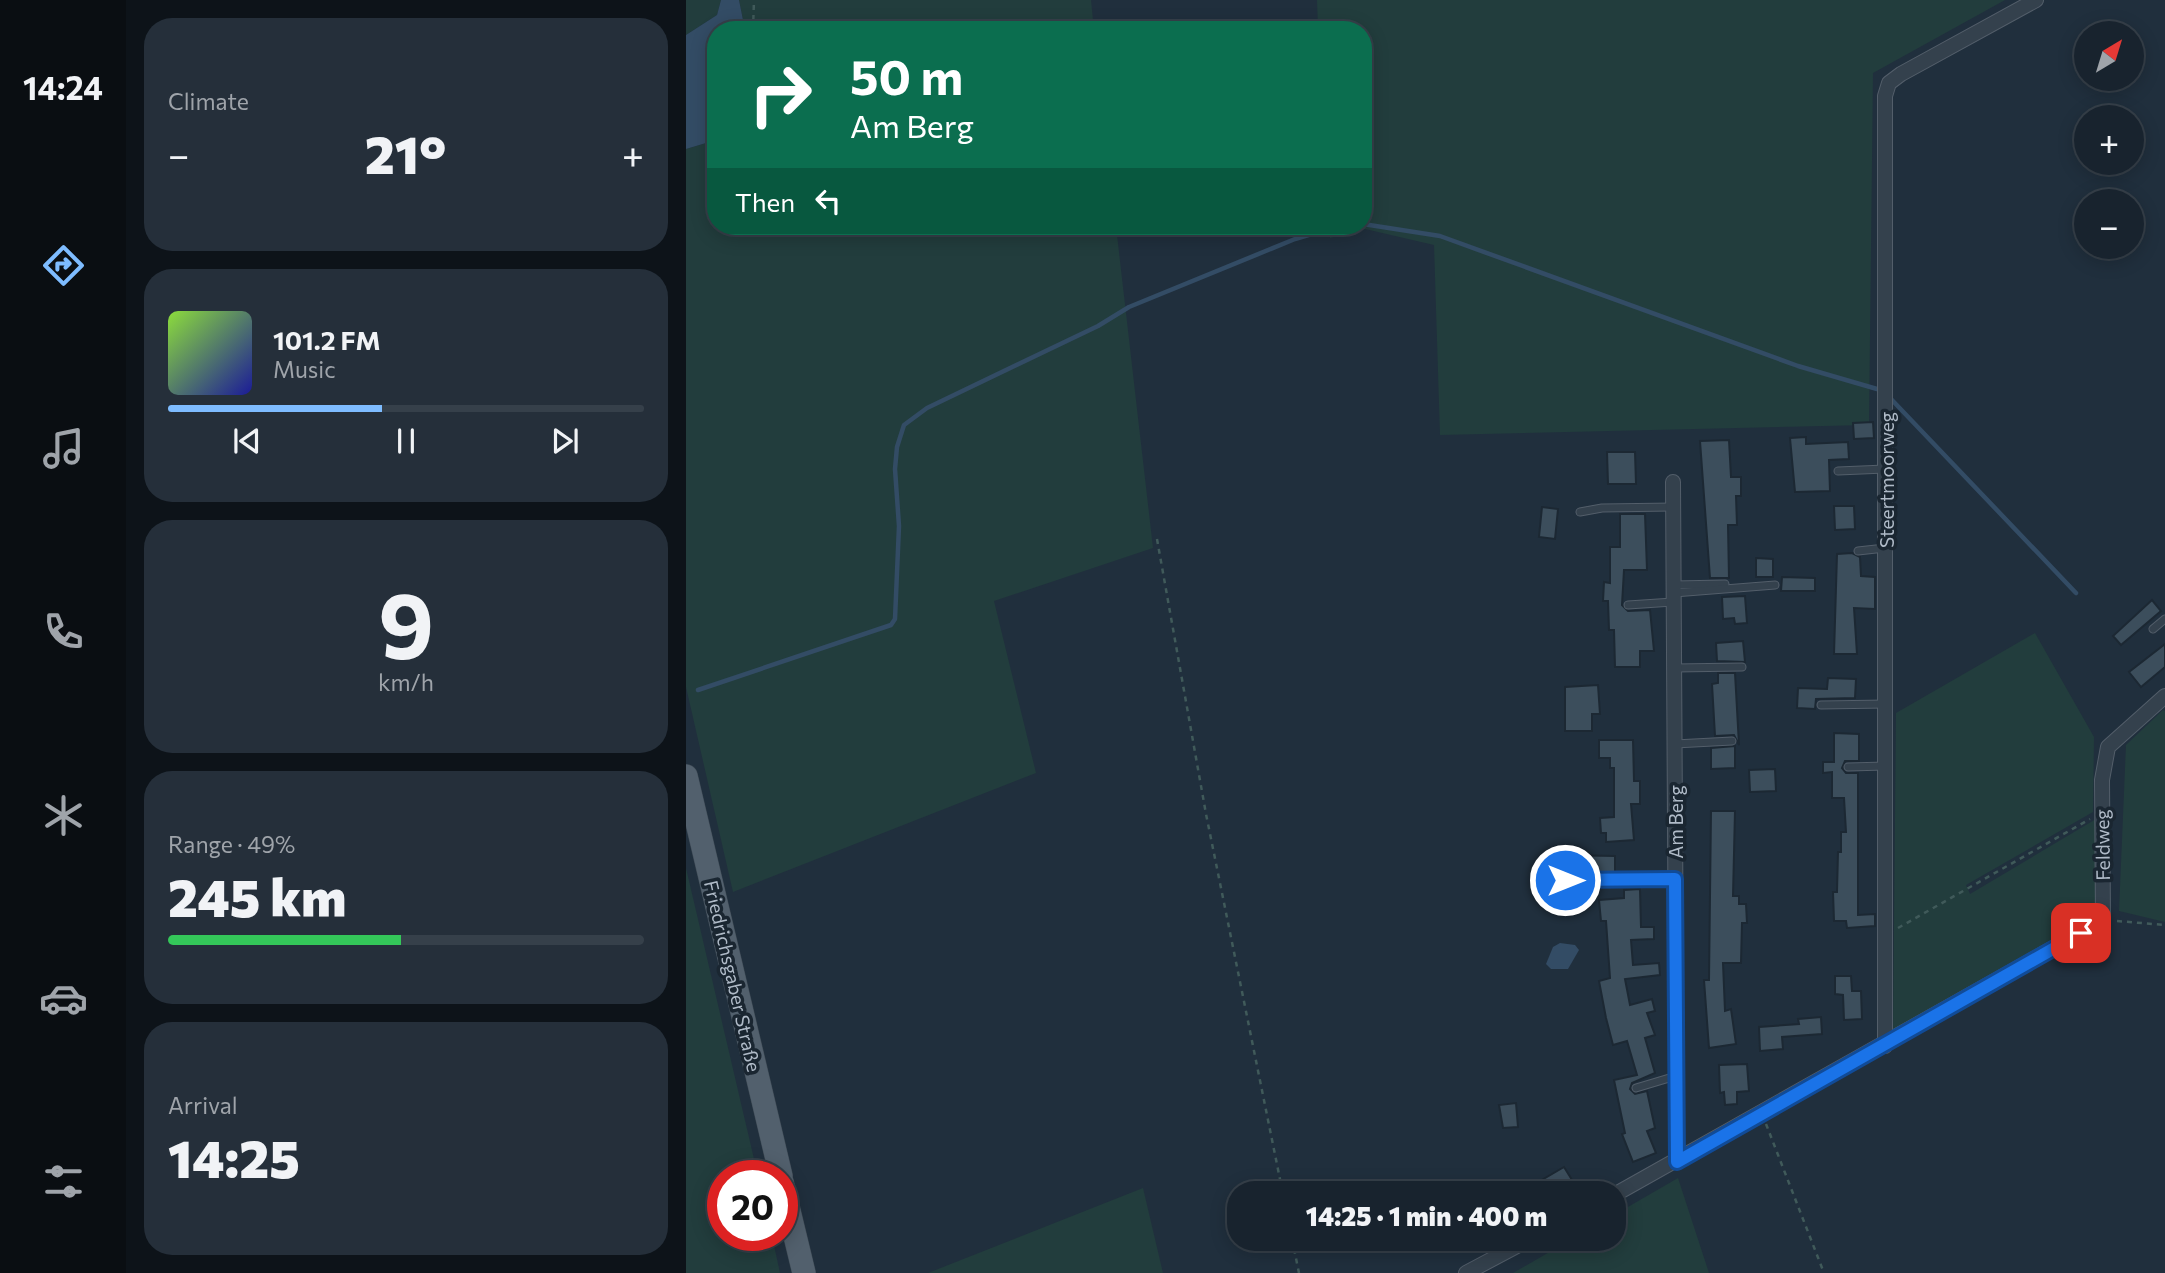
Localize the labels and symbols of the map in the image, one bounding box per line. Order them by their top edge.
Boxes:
north arrow [2074,21,2144,91]
street label: Steertmoorweg [1875,412,1898,548]
street label: Am Berg [1664,785,1687,859]
street label: Feldweg [2090,809,2114,881]
position arrow [1528,843,1602,917]
street label: Friedrichsgaber Straße [700,878,766,1074]
pin [2051,903,2111,963]
speed limit sign: 20 [707,1160,798,1251]

